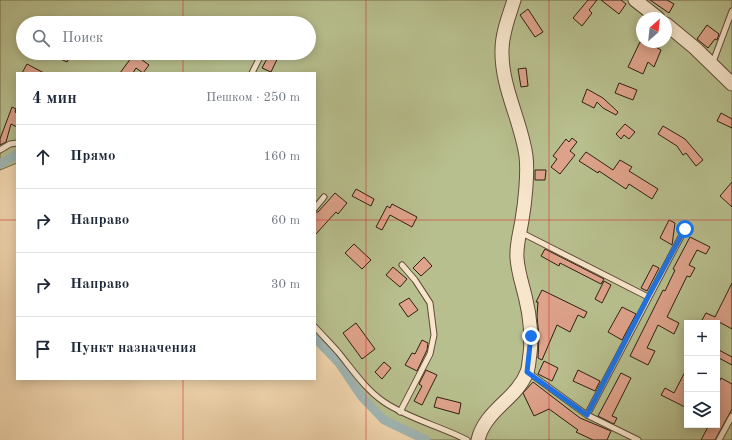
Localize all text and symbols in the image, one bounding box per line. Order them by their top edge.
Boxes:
north arrow [636,12,672,48]
search box [16,16,316,60]
icon: search [30,27,52,49]
text: Поиск [62,31,103,46]
text: 4 мин [32,90,77,107]
text: Пешком · 250 m [206,91,300,104]
icon: ahead [32,146,54,168]
text: Прямо [70,149,116,164]
text: 160 m [263,150,300,163]
icon: right [32,210,54,232]
text: Направо [70,213,129,228]
text: 60 m [271,214,300,227]
route start [676,220,694,238]
icon: right [32,274,54,296]
text: Направо [70,277,129,292]
text: 30 m [271,278,300,291]
map controls [684,320,720,428]
button: + [684,320,720,356]
route end [522,327,540,345]
icon: arrive [32,338,54,360]
text: Пункт назначения [70,341,197,356]
button: − [684,356,720,392]
button: layers [684,392,720,428]

